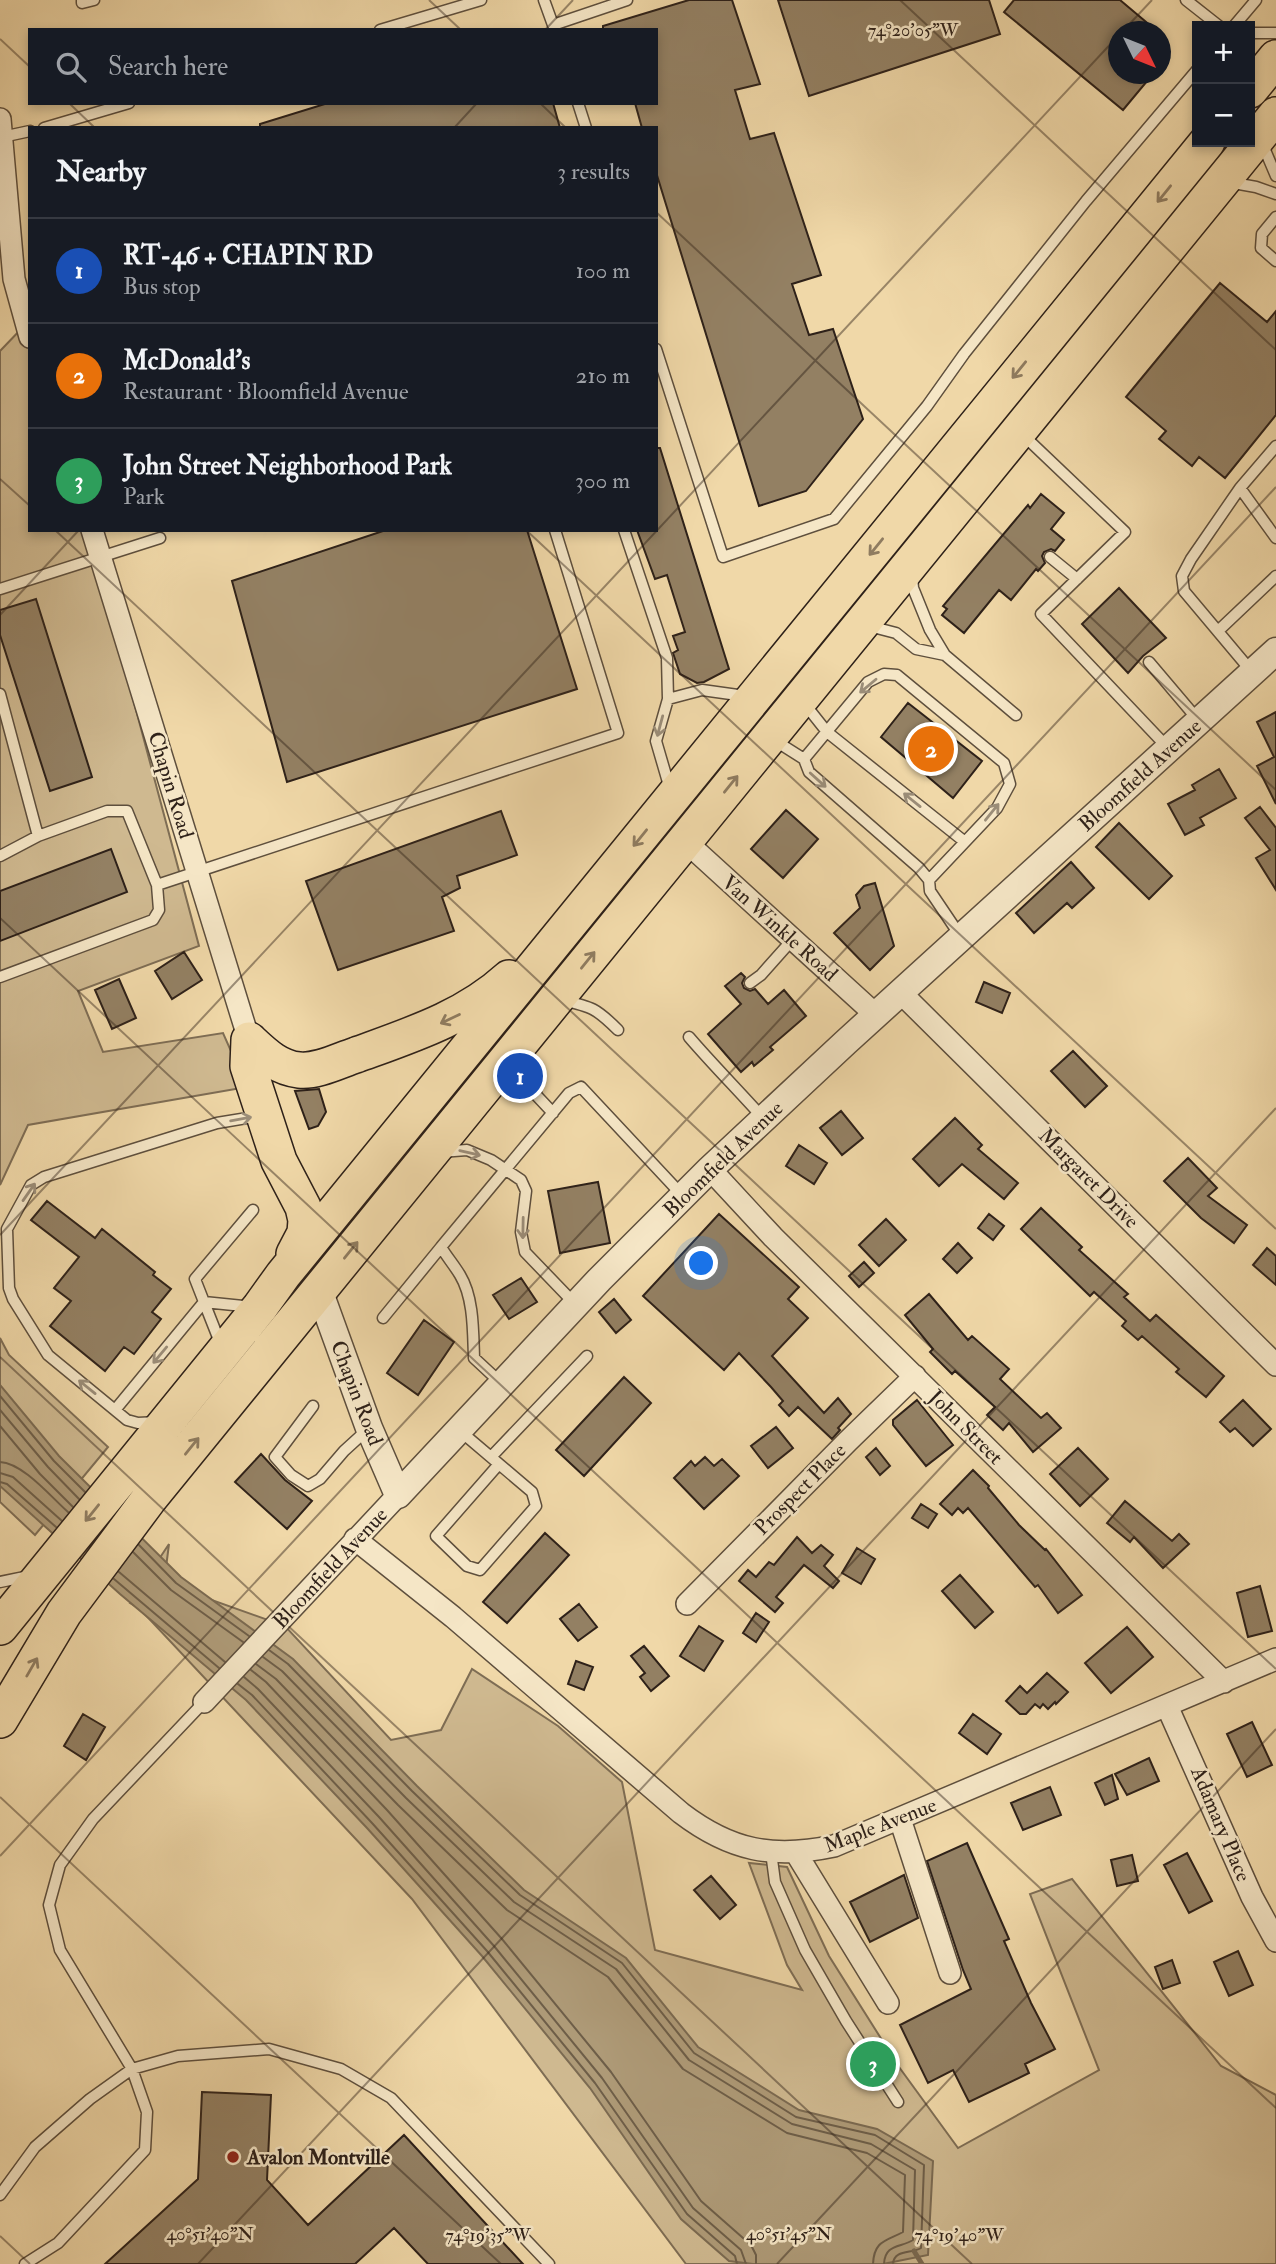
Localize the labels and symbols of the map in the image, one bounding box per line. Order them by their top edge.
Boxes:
text: 74°20'05"W [868,19,959,42]
north arrow [1108,21,1171,84]
one-way arrow [1156,185,1171,203]
one-way arrow [1012,361,1027,379]
one-way arrow [869,538,884,556]
one-way arrow [859,677,877,693]
street label: Bloomfield Avenue [1073,713,1208,838]
one-way arrow [653,715,666,737]
pin: 2 [908,723,954,775]
street label: Chapin Road [141,728,200,842]
one-way arrow [809,772,826,789]
one-way arrow [724,775,739,793]
one-way arrow [903,792,921,807]
one-way arrow [984,803,1000,821]
one-way arrow [633,828,648,846]
street label: Van Winkle Road [716,869,844,988]
one-way arrow [580,952,595,970]
one-way arrow [440,1012,461,1026]
pin: 1 [497,1050,543,1102]
street label: Bloomfield Avenue [658,1095,789,1223]
one-way arrow [229,1112,252,1125]
street label: Margaret Drive [1033,1122,1145,1235]
one-way arrow [458,1147,481,1160]
one-way arrow [22,1183,36,1202]
one-way arrow [516,1216,529,1239]
one-way arrow [343,1242,359,1260]
your location [684,1246,718,1280]
street label: Chapin Road [324,1337,389,1450]
one-way arrow [153,1345,168,1363]
one-way arrow [78,1379,96,1395]
street label: John Street [922,1384,1009,1471]
one-way arrow [184,1437,200,1455]
street label: Prospect Place [748,1437,852,1541]
street label: Bloomfield Avenue [267,1502,394,1635]
one-way arrow [85,1503,100,1521]
one-way arrow [26,1657,40,1677]
street label: Adamary Place [1184,1762,1257,1886]
street label: Maple Avenue [820,1792,941,1859]
pin: 3 [850,2038,896,2090]
place label: Avalon Montville [246,2144,390,2171]
marker: Avalon Montville [225,2149,241,2165]
text: 40°51'40"N [166,2223,254,2246]
text: 40°51'45"N [746,2223,832,2246]
text: 74°19'35"W [445,2224,531,2247]
text: 74°19'40"W [914,2224,1004,2247]

